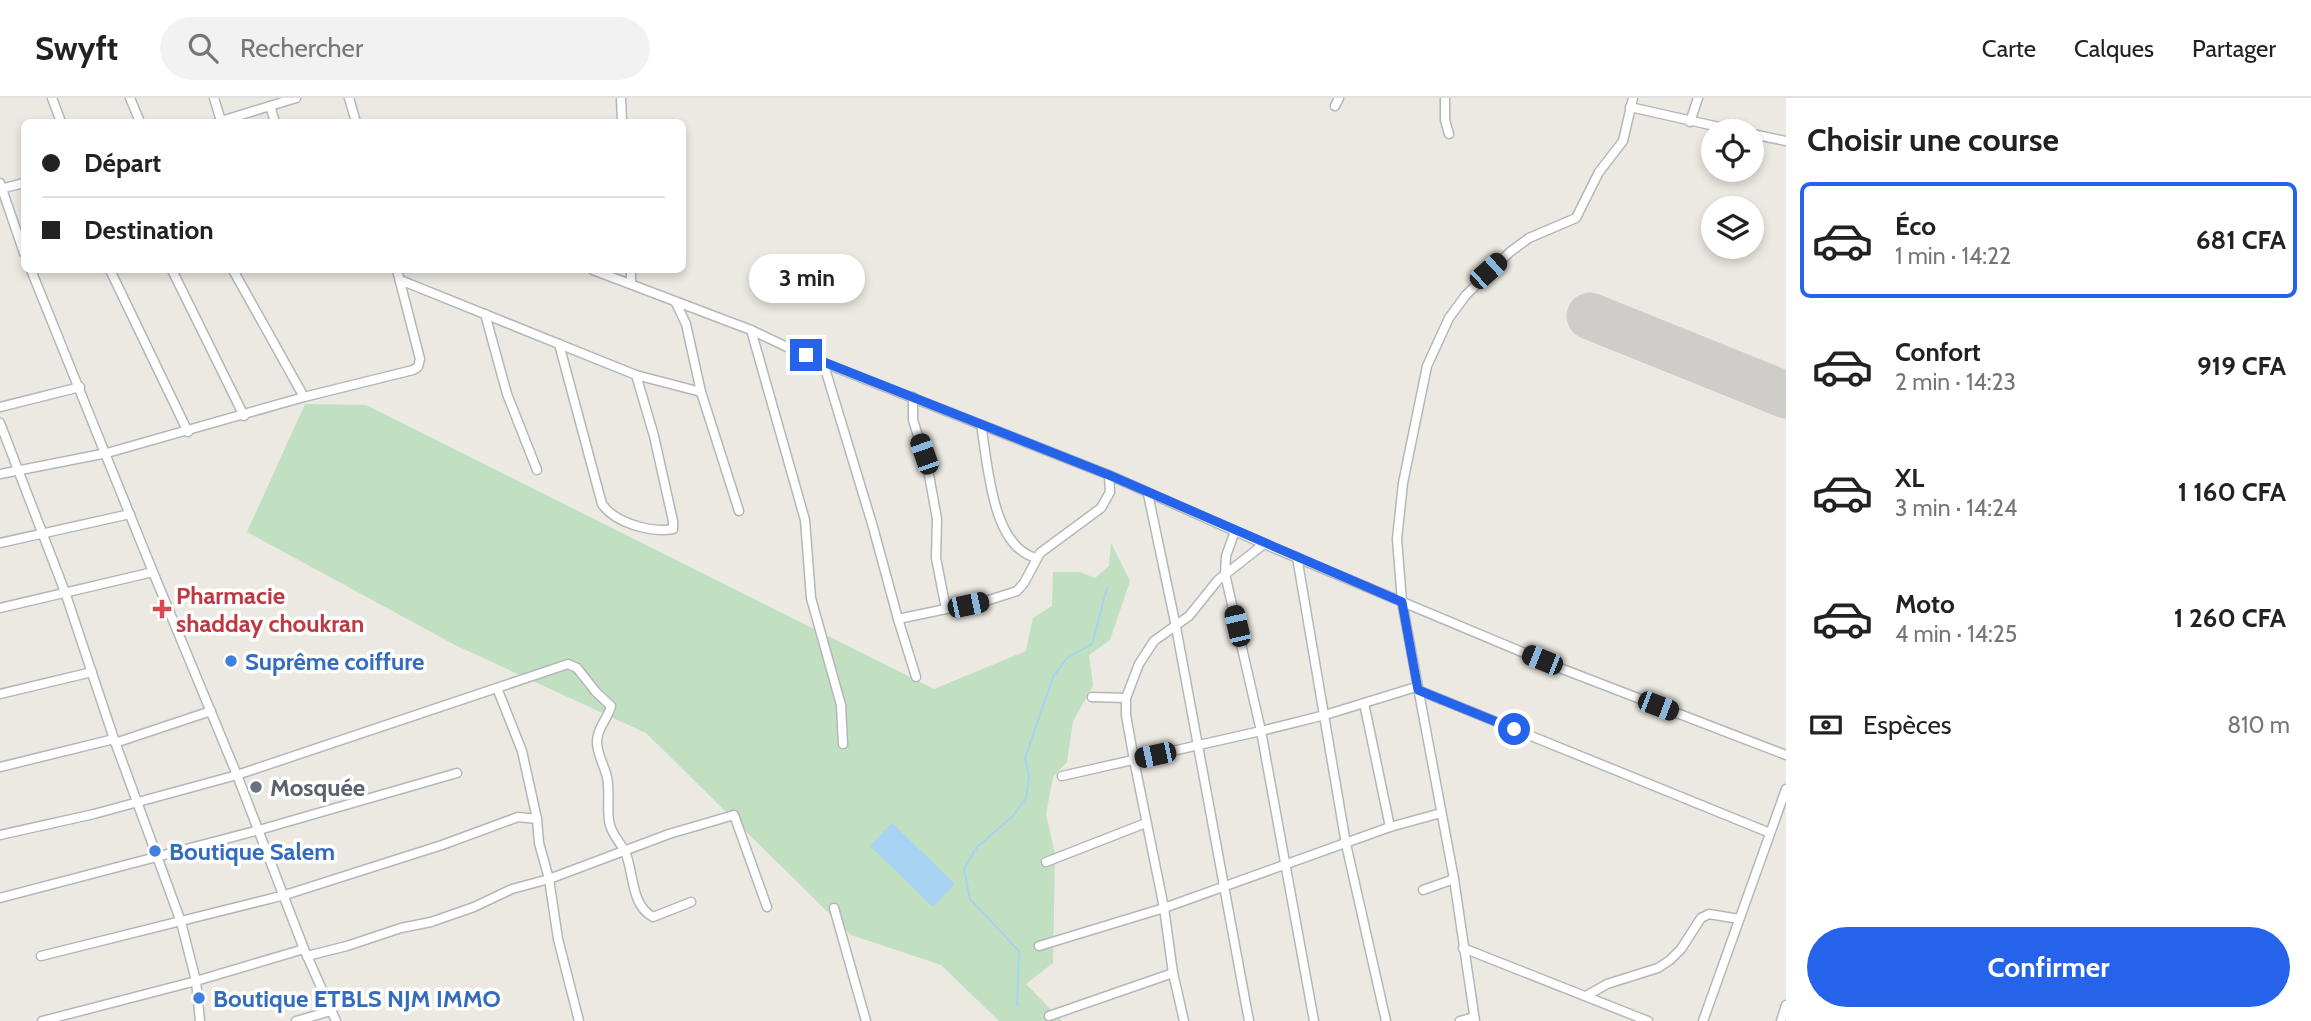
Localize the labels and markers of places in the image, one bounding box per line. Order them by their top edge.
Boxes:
place label: Pharmacie shadday choukran [176,581,364,638]
marker: Pharmacie shadday choukran [154,601,170,617]
place label: Suprême coiffure [245,647,424,676]
marker: Suprême coiffure [223,653,239,669]
place label: Mosquée [270,773,365,802]
marker: Mosquée [248,779,264,795]
place label: Boutique Salem [169,837,335,866]
marker: Boutique Salem [147,843,163,859]
place label: Boutique ETBLS NJM IMMO [213,984,501,1013]
marker: Boutique ETBLS NJM IMMO [191,990,207,1006]

